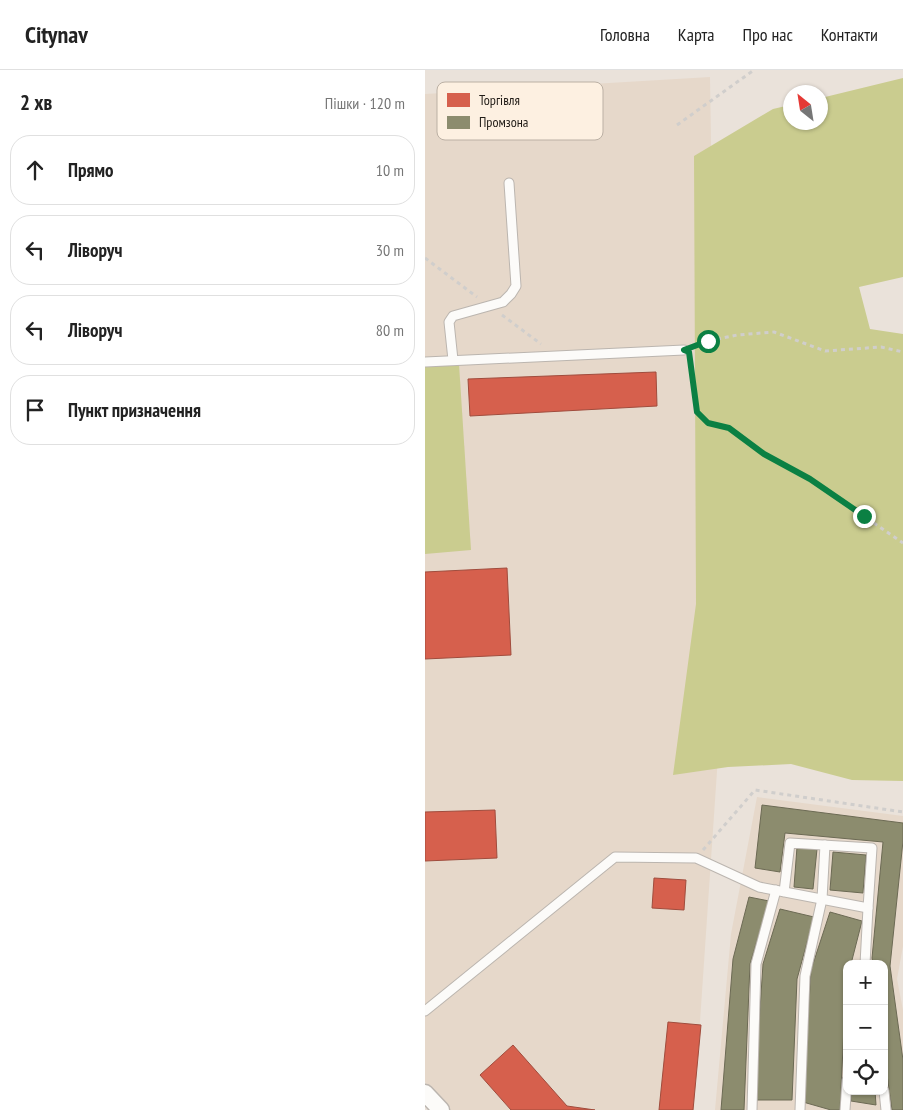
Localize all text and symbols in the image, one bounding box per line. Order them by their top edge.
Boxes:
text: Citynav [25,19,88,50]
text: Головна [600,23,650,46]
text: Карта [678,23,715,46]
text: Про нас [743,23,793,46]
text: Контакти [821,23,878,46]
legend [437,82,603,140]
north arrow [783,85,828,130]
text: 2 хв [20,89,52,116]
text: Торгівля [479,91,520,109]
text: Пішки · 120 m [325,93,405,113]
text: Промзона [479,113,528,131]
icon: ahead [21,156,49,184]
text: Прямо [68,158,113,182]
text: 10 m [376,160,404,180]
icon: left [21,236,49,264]
text: Ліворуч [68,238,122,262]
text: 30 m [376,240,404,260]
icon: left [21,316,49,344]
text: Ліворуч [68,318,122,342]
text: 80 m [376,320,404,340]
route start [697,330,720,353]
icon: arrive [21,396,49,424]
text: Пункт призначення [68,398,201,422]
route end [853,505,876,528]
map controls [843,960,888,1095]
button: + [843,960,888,1005]
button: − [843,1005,888,1050]
button: locate [843,1050,888,1095]

